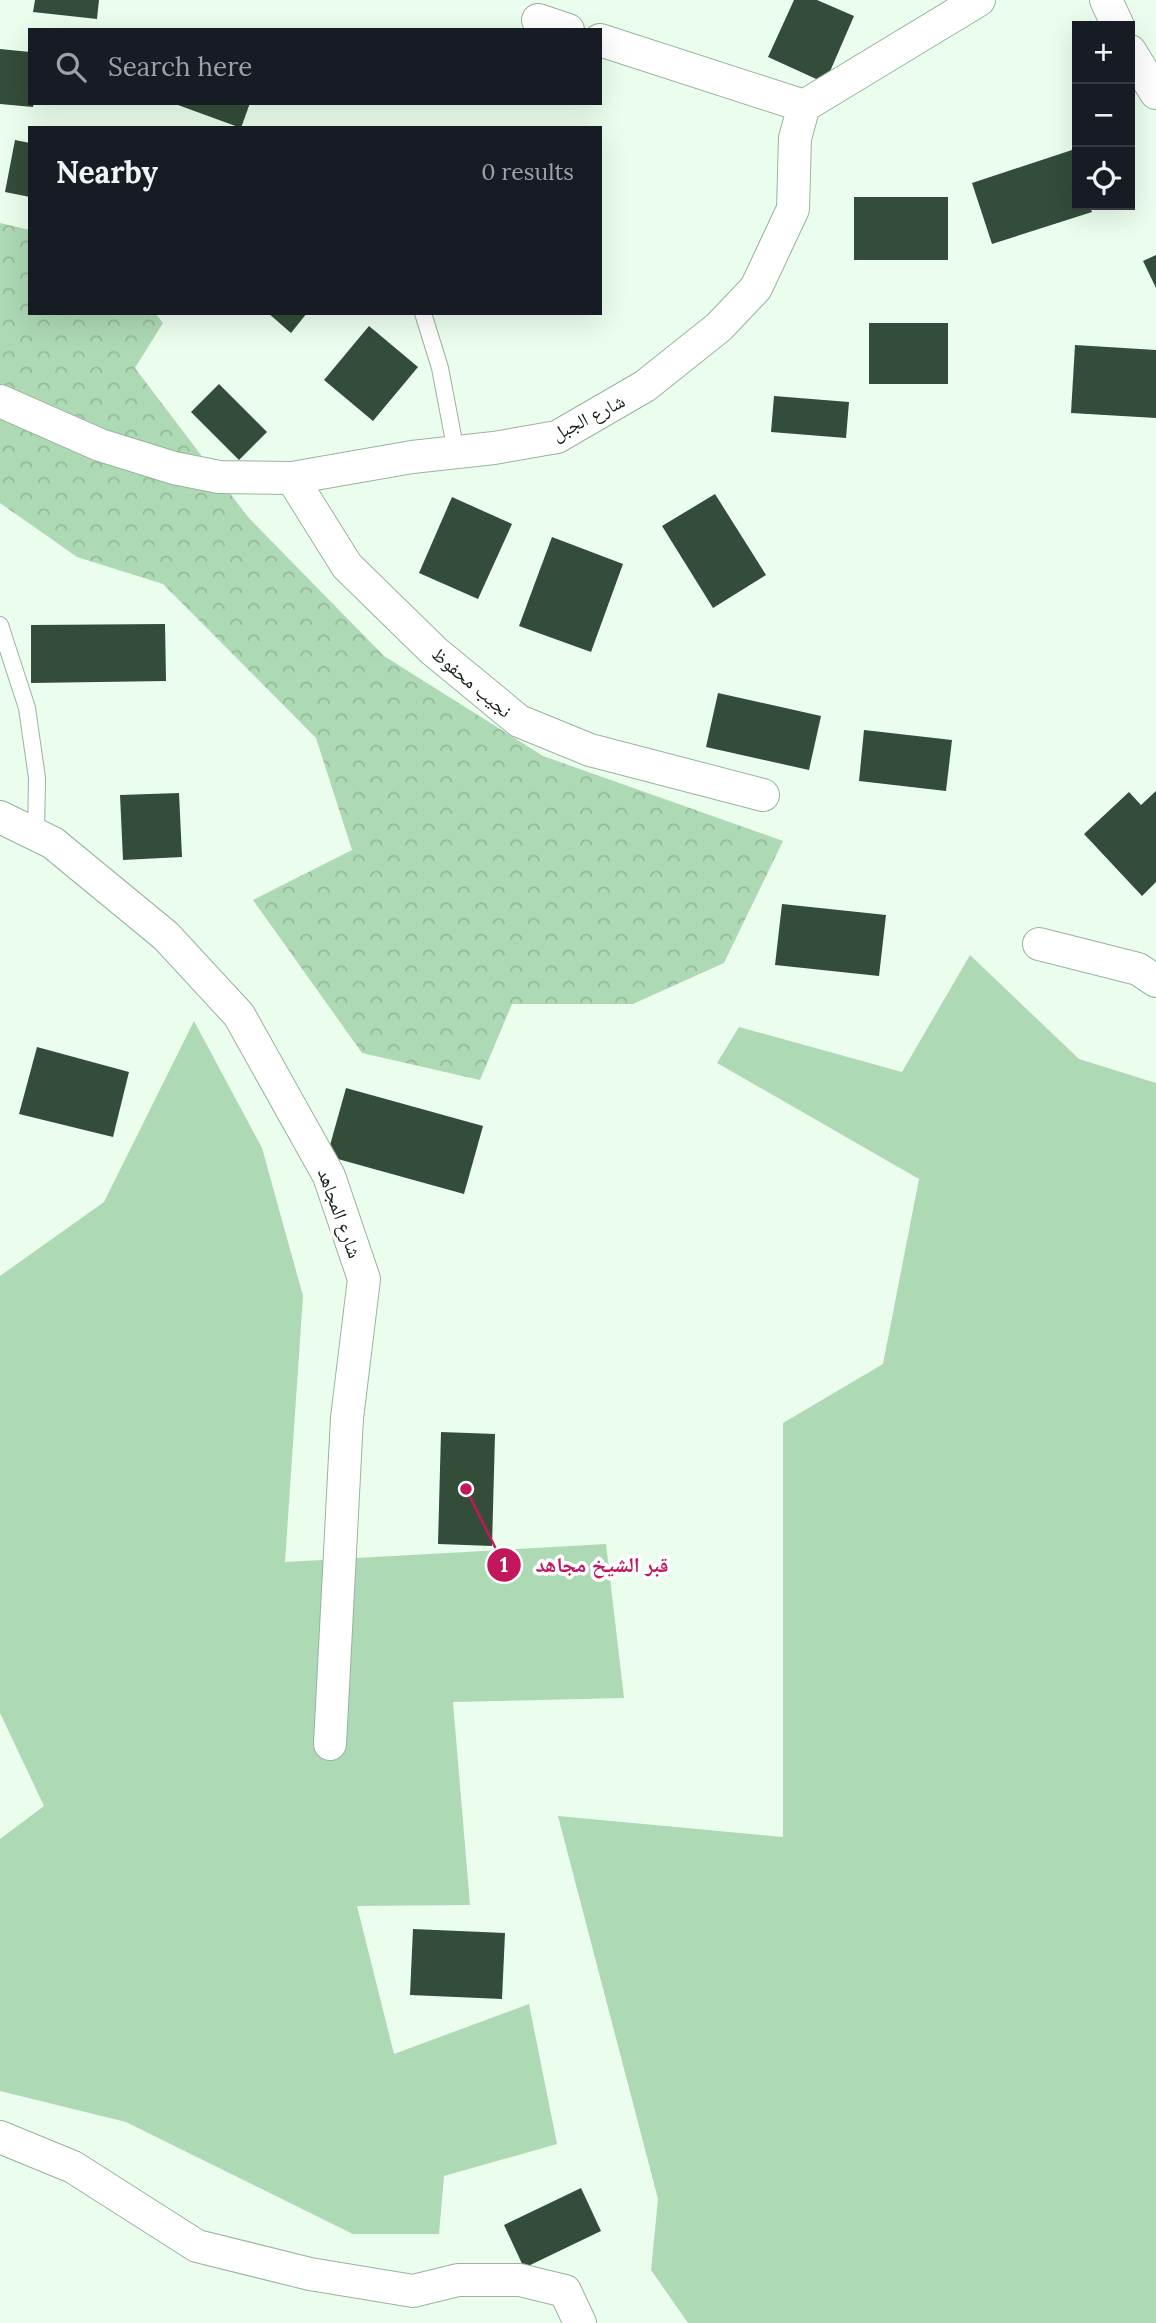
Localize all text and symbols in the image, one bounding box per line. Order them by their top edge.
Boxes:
map controls [1072,21,1135,210]
button: + [1072,21,1135,84]
search box [28,28,602,105]
icon: search [52,48,90,86]
text: Search here [108,50,252,83]
button: − [1072,84,1135,147]
button: locate [1072,147,1135,210]
text: Nearby [56,153,158,191]
text: 0 results [481,157,574,186]
street label: شارع الجبل [547,388,629,446]
street label: نجيب محفوظ [427,641,517,723]
street label: شارع المجاهد [313,1165,367,1261]
callout: قبر الشيخ مجاهد [486,1544,682,1586]
text: 1 [500,1551,508,1578]
text: قبر الشيخ مجاهد [535,1551,669,1579]

